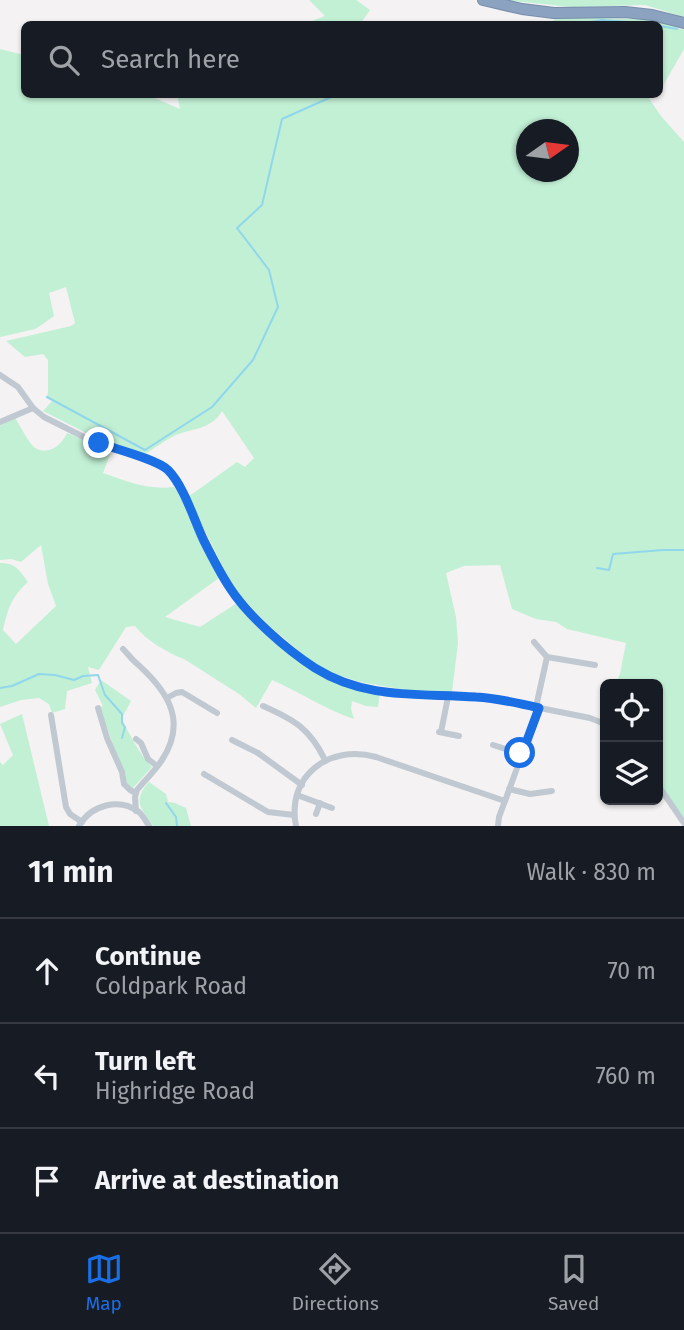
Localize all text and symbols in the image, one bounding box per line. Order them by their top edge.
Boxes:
search box [21,21,663,98]
icon: search [45,41,83,79]
text: Search here [101,44,240,75]
north arrow [516,119,579,182]
route end [83,427,114,458]
map controls [600,679,663,805]
button: locate [600,679,663,742]
route start [504,737,535,768]
button: layers [600,742,663,805]
text: 11 min [28,854,114,890]
text: Walk · 830 m [526,858,656,886]
text: Continue [95,941,201,972]
icon: ahead [28,952,66,990]
text: 70 m [607,957,656,985]
text: Coldpark Road [95,972,247,1000]
text: Turn left [95,1046,196,1077]
icon: left [28,1057,66,1095]
text: 760 m [595,1062,656,1090]
text: Highridge Road [95,1077,255,1105]
icon: arrive [28,1162,66,1200]
text: Arrive at destination [95,1165,339,1196]
tab: Map [85,1250,123,1315]
tab: Directions [292,1250,379,1315]
tab: Saved [548,1250,599,1315]

